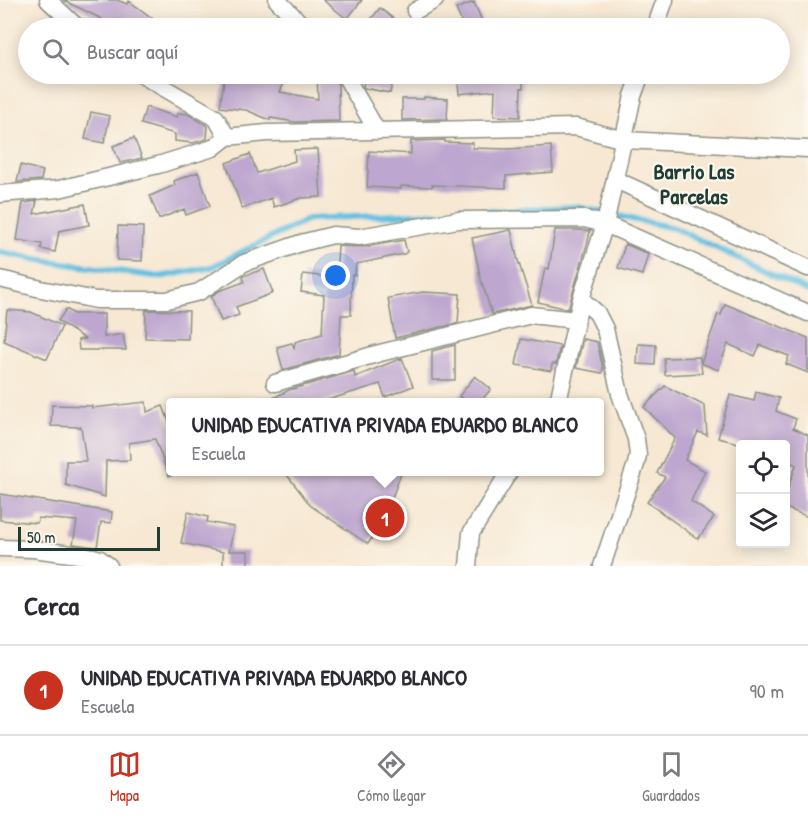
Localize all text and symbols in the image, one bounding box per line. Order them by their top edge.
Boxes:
search box [18,18,790,84]
icon: search [39,35,72,68]
text: Buscar aquí [87,36,179,66]
district label: Barrio Las Parcelas [654,156,735,211]
your location [321,261,350,290]
popup [166,398,604,476]
text: UNIDAD EDUCATIVA PRIVADA EDUARDO BLANCO [192,409,578,439]
text: Escuela [192,439,245,466]
map controls [736,440,790,548]
button: locate [736,440,790,494]
button: layers [736,494,790,548]
pin: 1 [366,496,404,540]
scale bar [18,524,160,552]
text: 50 m [27,526,56,548]
text: Cerca [24,588,79,623]
text: UNIDAD EDUCATIVA PRIVADA EDUARDO BLANCO [81,662,467,692]
text: 1 [40,677,47,704]
text: 90 m [750,677,784,704]
text: Escuela [81,692,134,719]
tab: Mapa [108,748,141,806]
tab: Cómo llegar [357,748,426,806]
tab: Guardados [642,748,700,806]

